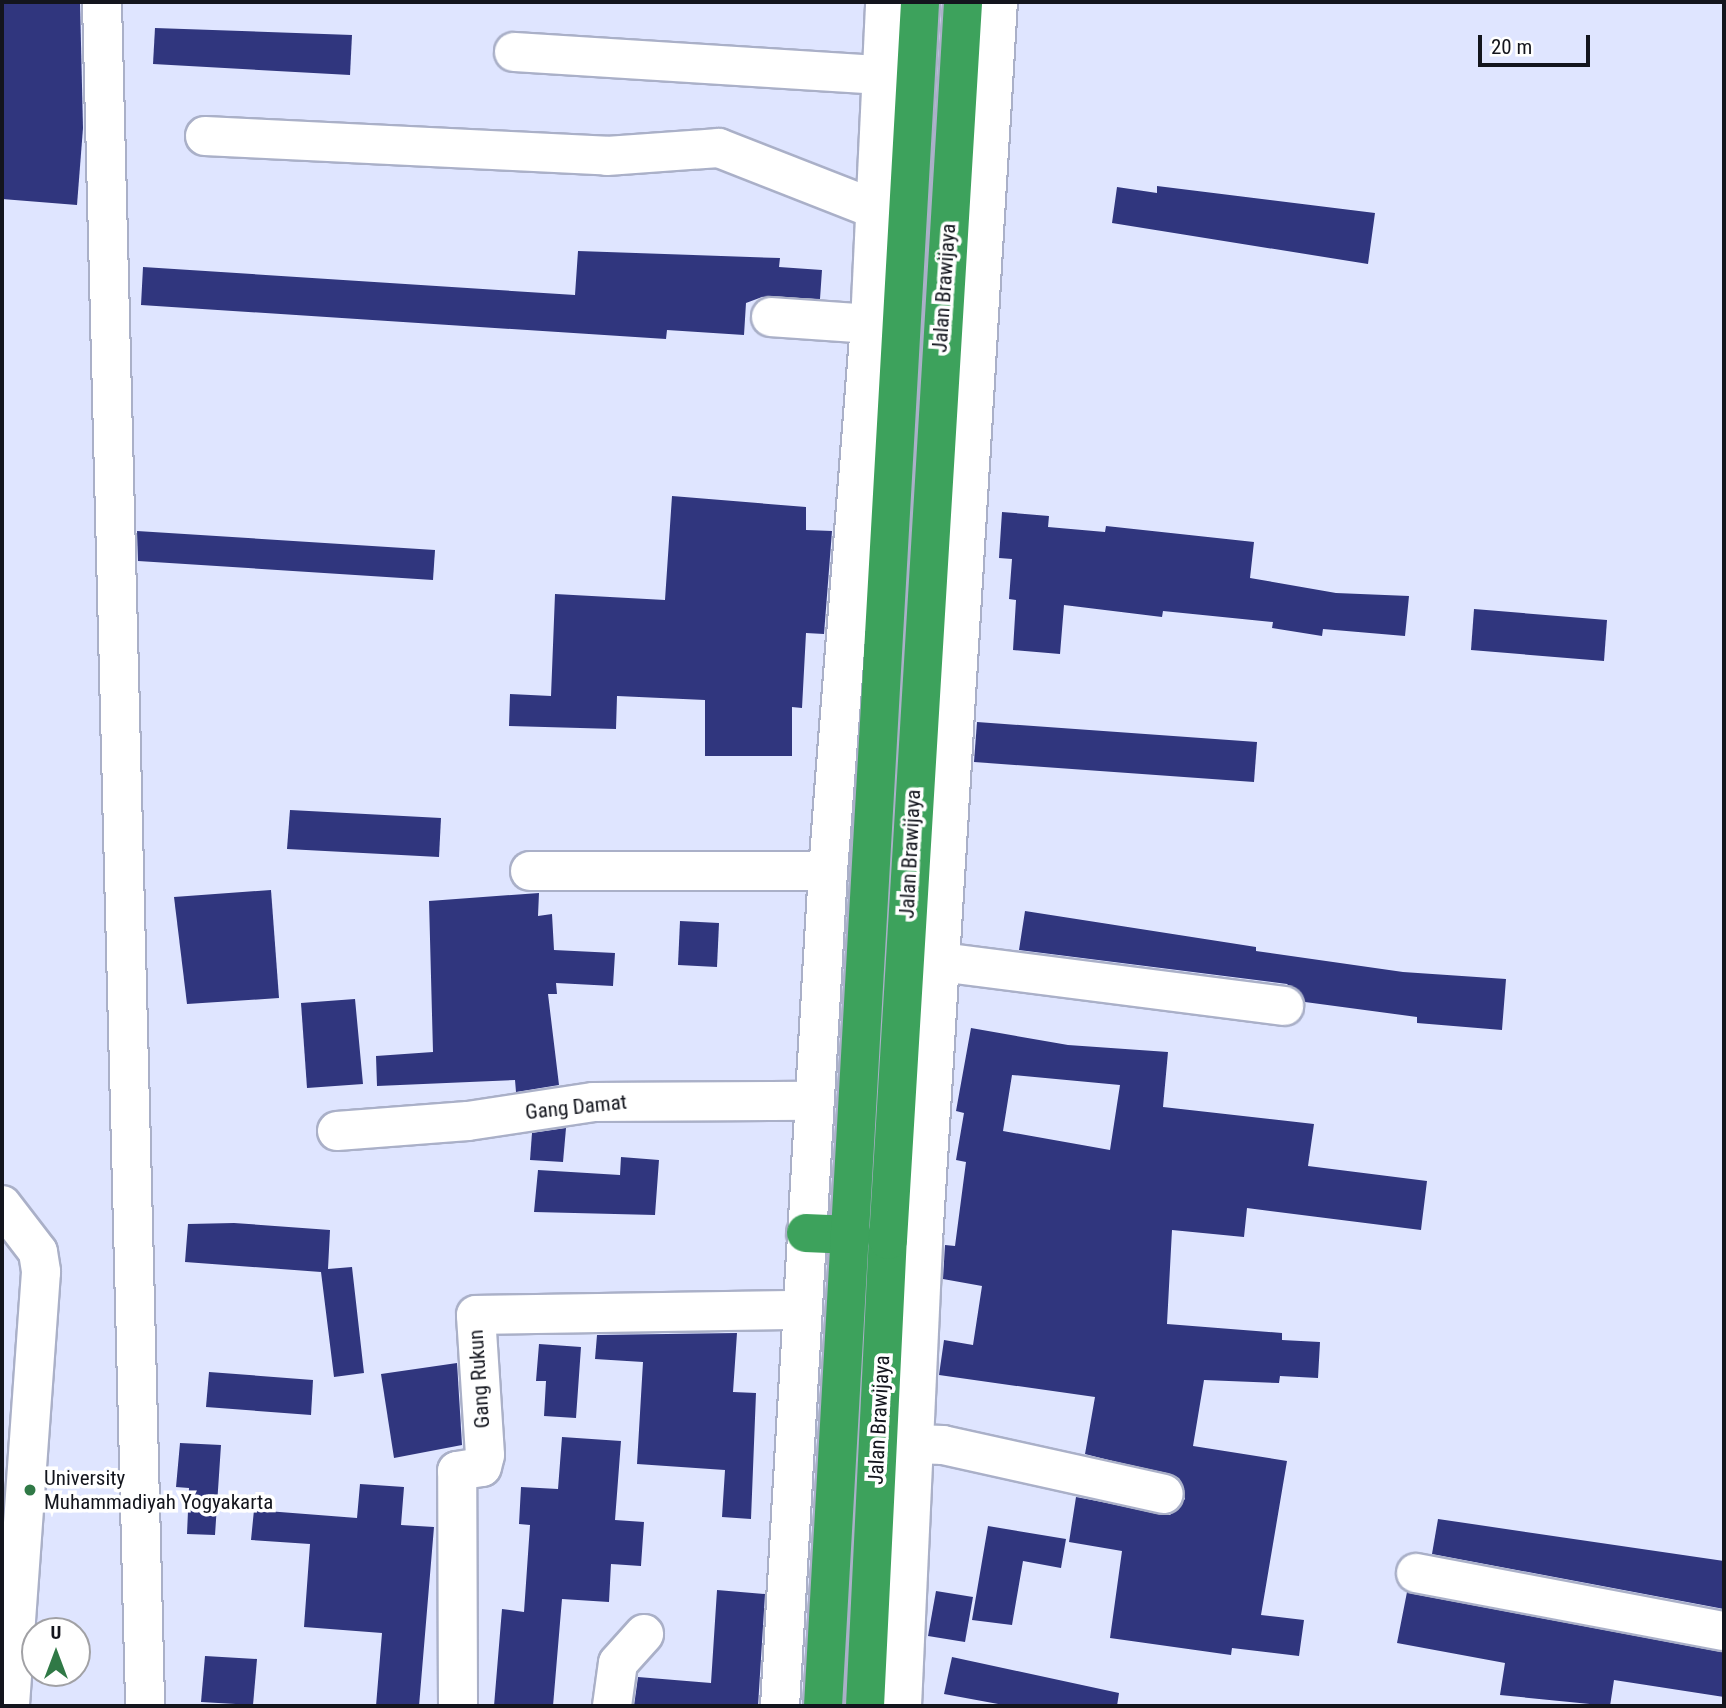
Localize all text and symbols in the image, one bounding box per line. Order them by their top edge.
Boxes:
scale bar [1481,21,1593,65]
text: 20 m [1491,35,1532,59]
street label: Jalan Brawijaya [927,223,961,353]
street label: Jalan Brawijaya [894,789,926,919]
street label: Gang Damat [524,1089,628,1125]
street label: Gang Rukun [463,1329,495,1429]
street label: Jalan Brawijaya [863,1355,895,1485]
place label: University Muhammadiyah Yogyakarta [44,1465,273,1515]
marker: University Muhammadiyah Yogyakarta [22,1482,38,1498]
north arrow [21,1617,91,1687]
text: U [51,1621,61,1644]

